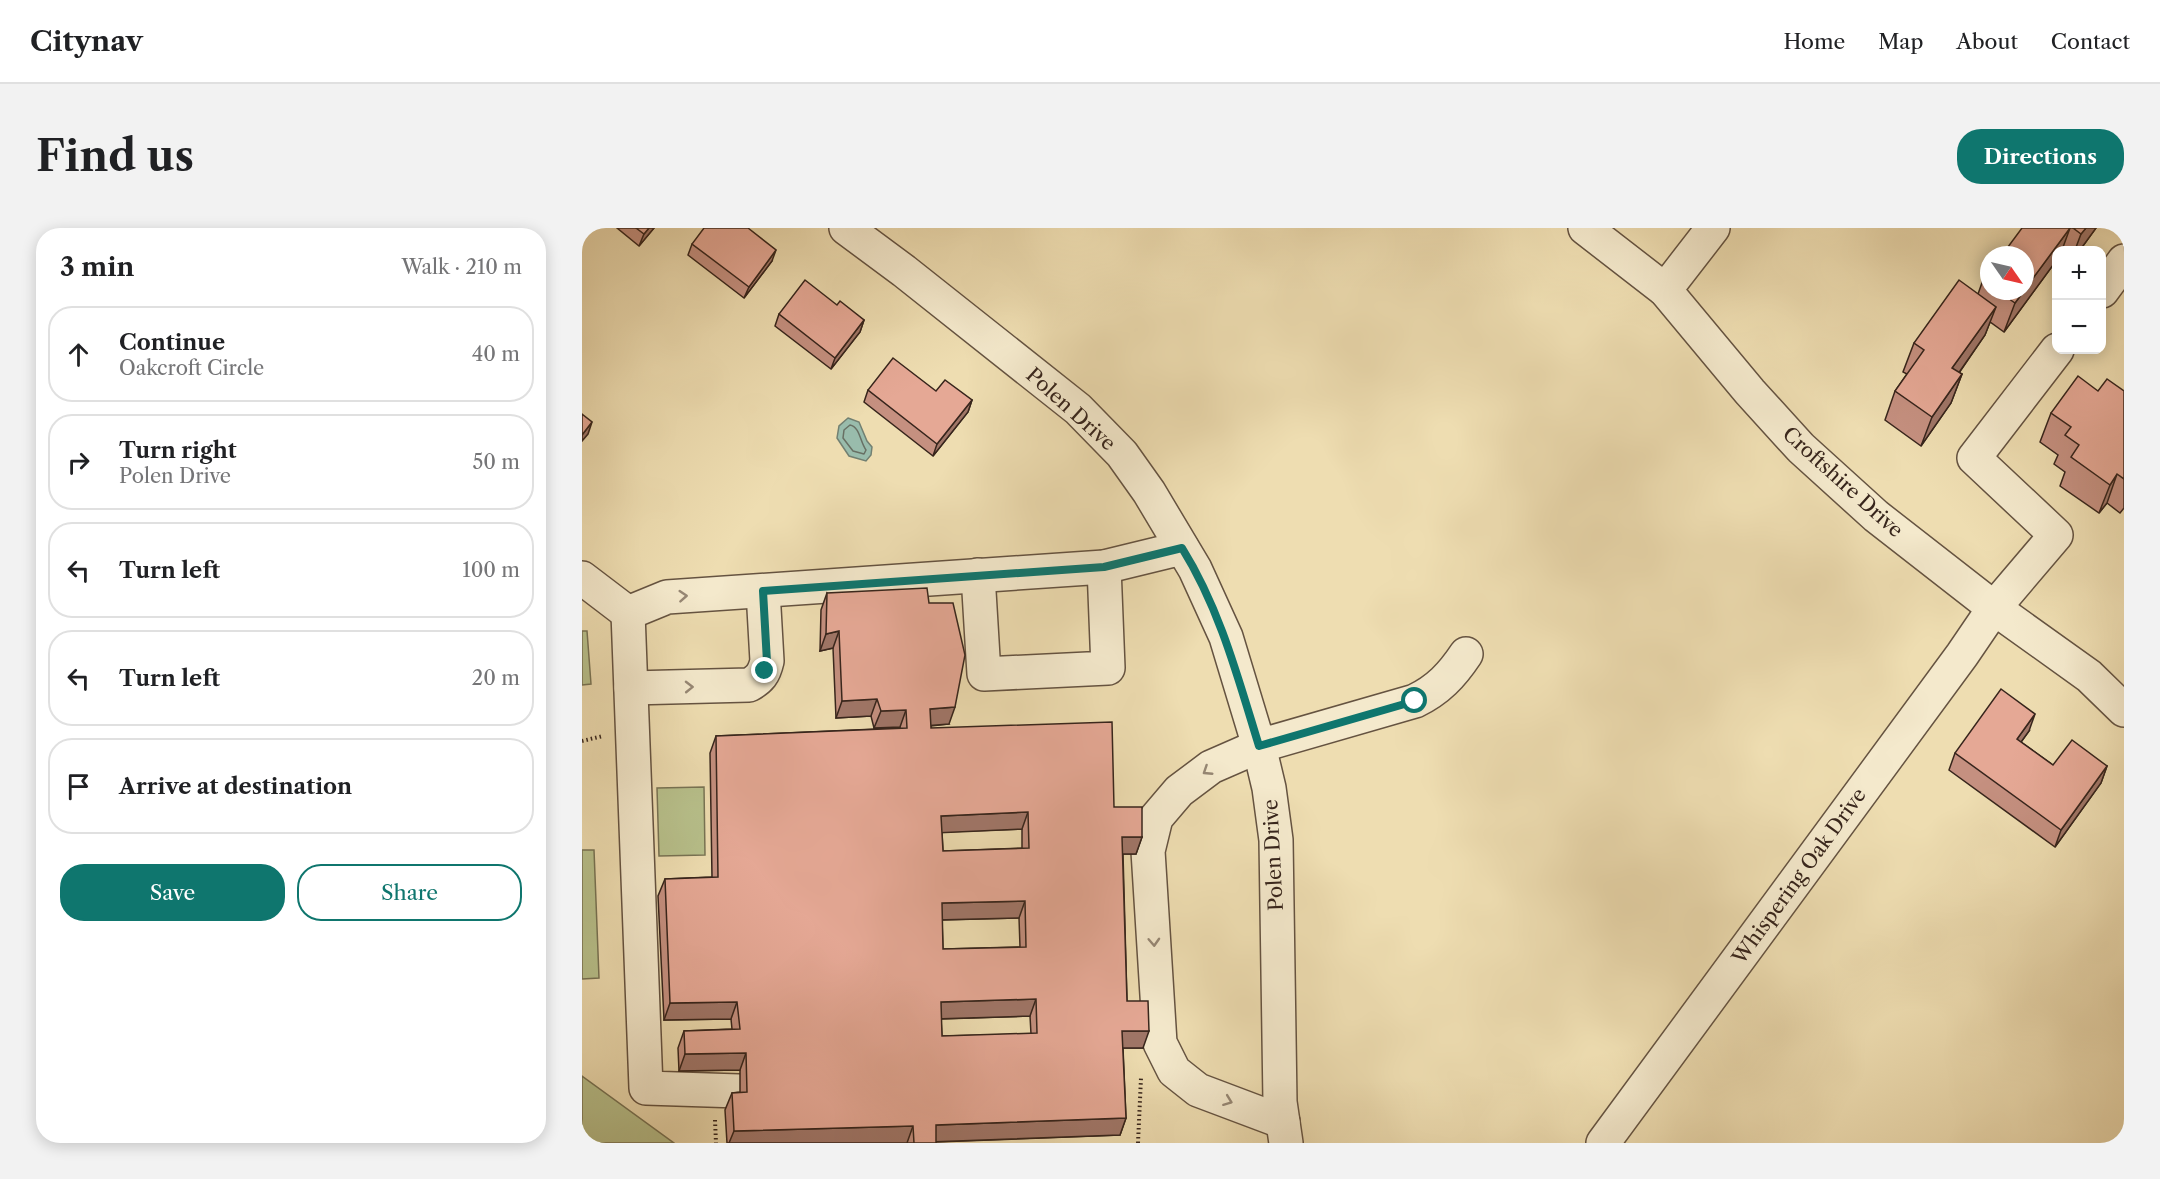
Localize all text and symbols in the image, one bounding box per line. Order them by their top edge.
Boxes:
text: Citynav [30,24,143,58]
text: Home [1784,29,1845,54]
text: Map [1878,29,1923,54]
text: About [1956,29,2018,54]
text: Contact [2051,29,2130,54]
button: Directions [1957,129,2124,184]
text: Find us [36,130,194,182]
north arrow [1980,246,2034,300]
map controls [2052,246,2106,354]
button: + [2052,246,2106,300]
text: 3 min [60,251,134,283]
text: Walk · 210 m [401,255,522,279]
button: − [2052,300,2106,354]
text: Continue [119,329,225,356]
icon: ahead [62,338,95,371]
text: 40 m [472,342,520,366]
text: Oakcroft Circle [119,356,264,380]
street label: Polen Drive [1021,363,1121,455]
street label: Croftshire Drive [1778,422,1908,542]
text: Turn right [119,437,237,464]
icon: right [62,446,95,479]
text: 50 m [473,450,520,474]
text: Polen Drive [119,464,231,488]
icon: left [62,554,95,587]
text: Turn left [119,557,220,584]
text: 100 m [462,558,520,582]
one-way arrow [679,590,688,603]
route end [751,657,777,683]
icon: left [62,662,95,695]
text: Turn left [119,665,220,692]
text: 20 m [472,666,520,690]
one-way arrow [685,681,694,693]
route start [1401,687,1427,713]
one-way arrow [1202,764,1213,775]
icon: arrive [62,770,95,803]
text: Arrive at destination [119,773,352,800]
street label: Whispering Oak Drive [1726,783,1871,970]
street label: Polen Drive [1258,798,1288,912]
button: Save [60,864,285,921]
button: Share [297,864,522,921]
one-way arrow [1147,938,1160,947]
one-way arrow [1222,1094,1233,1106]

